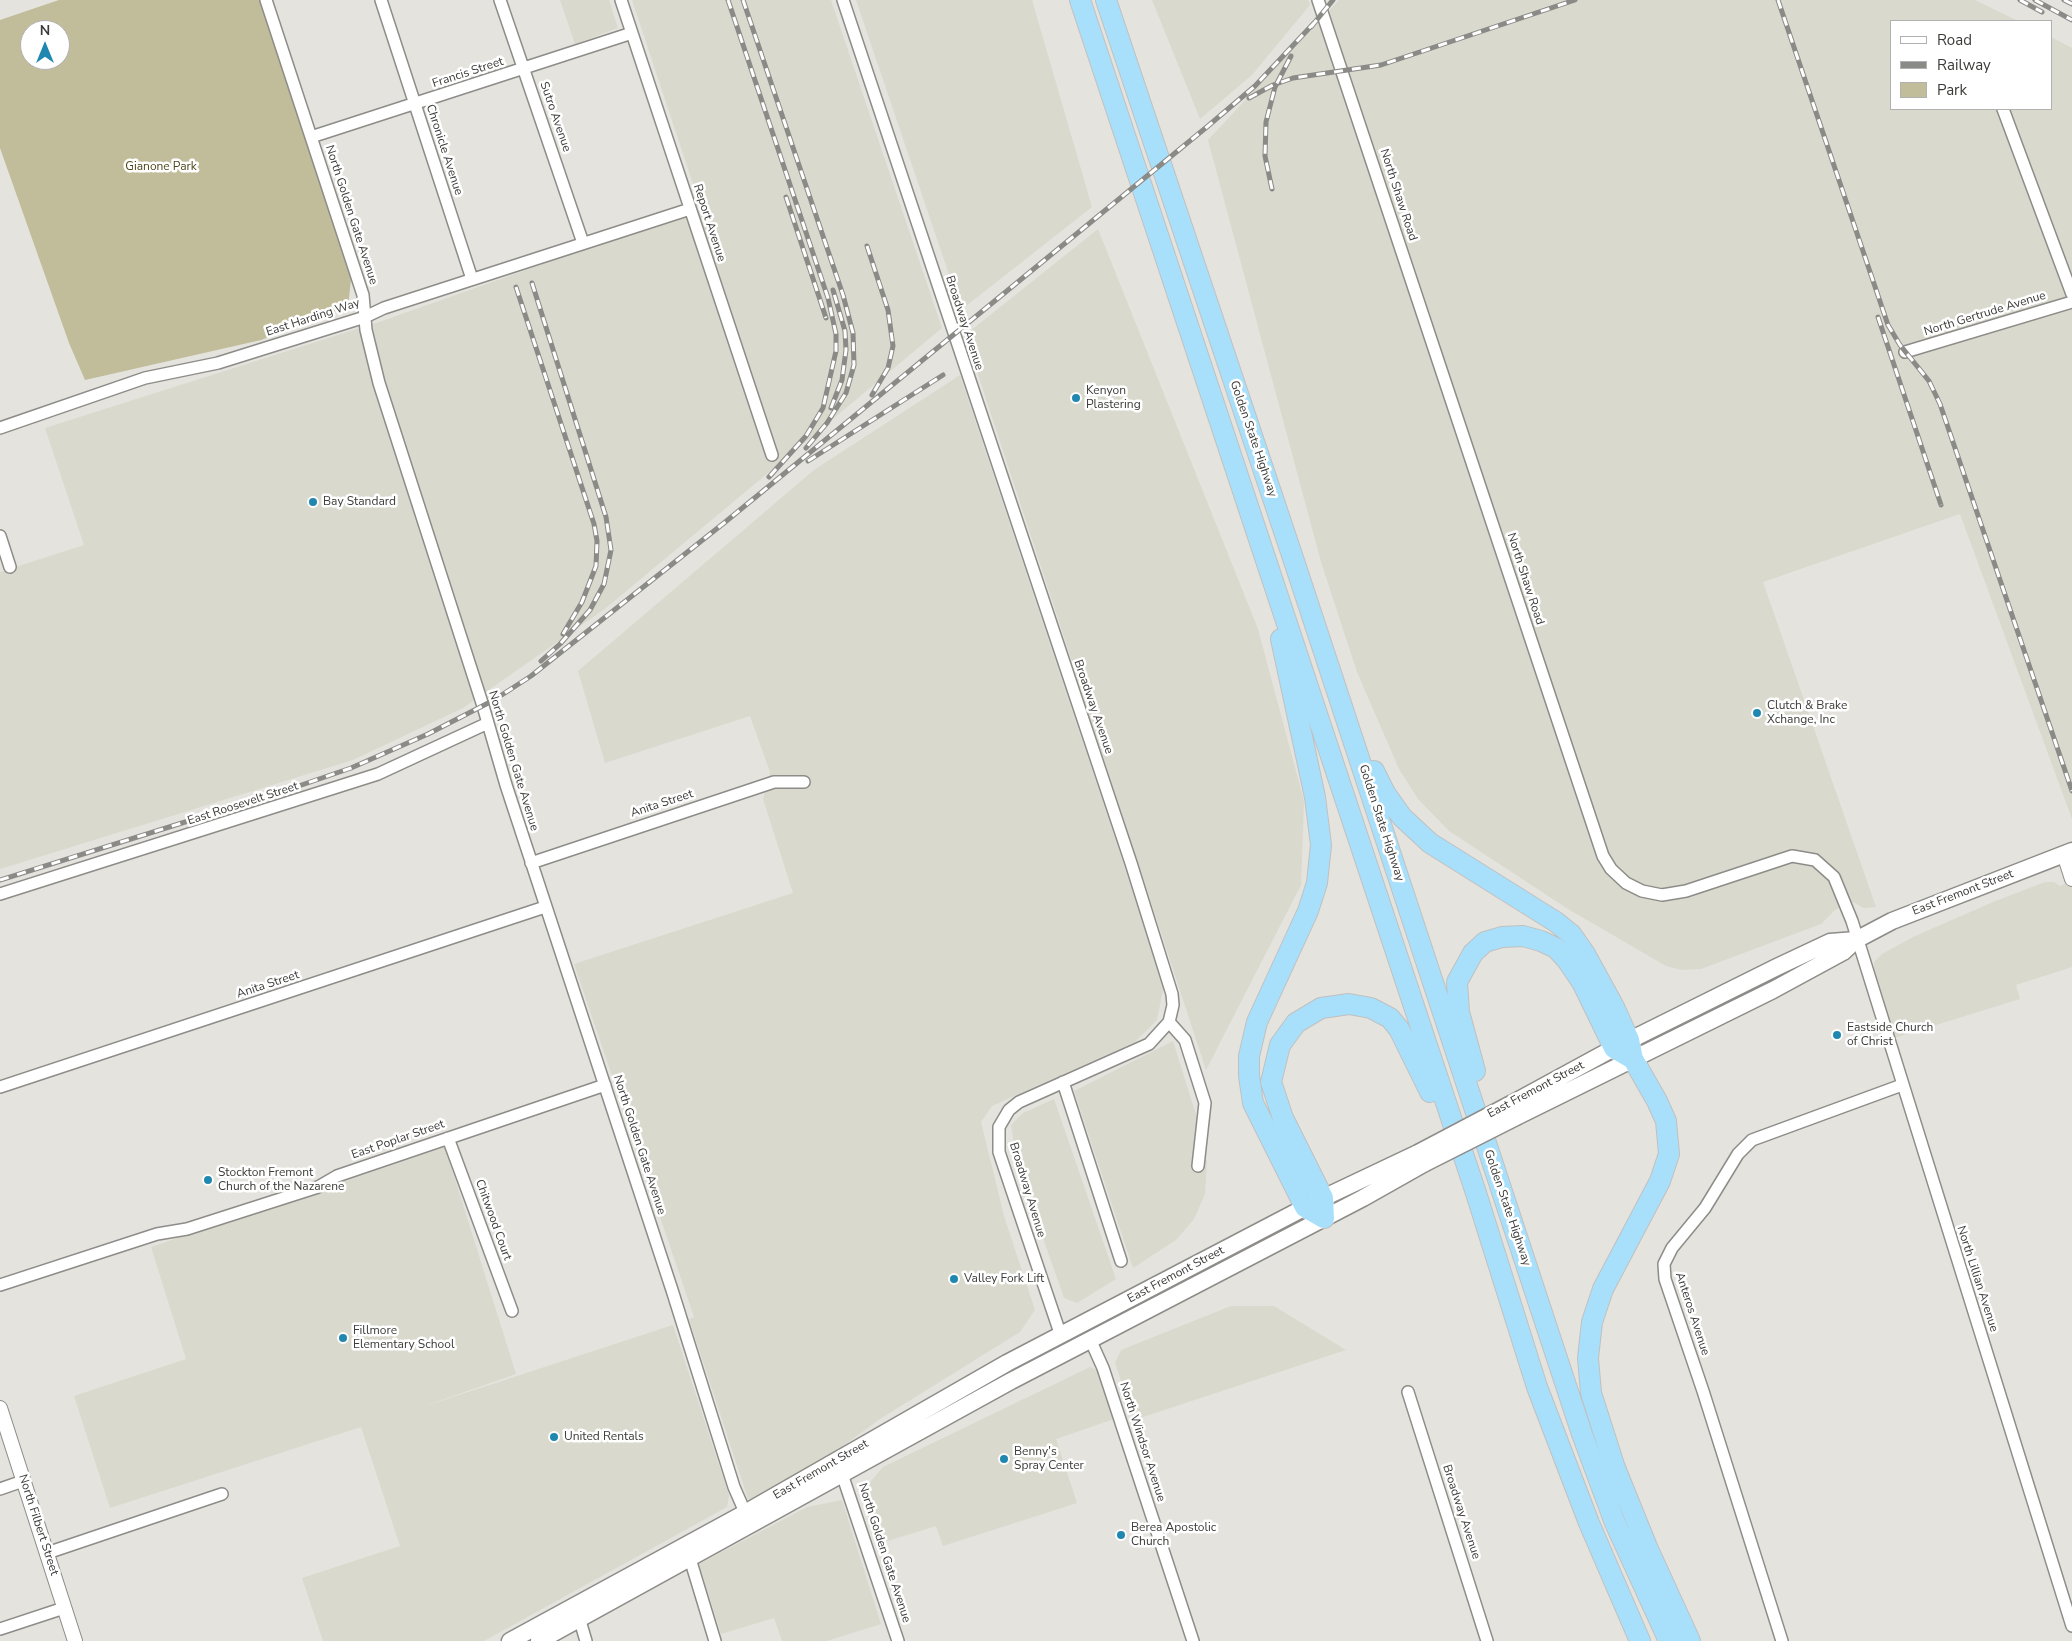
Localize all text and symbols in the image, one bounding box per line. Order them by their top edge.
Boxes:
north arrow [20,20,70,70]
legend [1890,20,2052,110]
text: N [40,21,50,40]
text: Road [1937,30,1972,50]
street label: Francis Street [431,55,505,91]
text: Railway [1937,55,1991,75]
street label: Sutro Avenue [536,80,574,154]
text: Park [1937,80,1967,100]
street label: Chronicle Avenue [423,103,465,197]
street label: North Golden Gate Avenue [322,143,380,287]
street label: North Shaw Road [1376,147,1420,243]
park label: Gianone Park [125,160,197,174]
street label: Report Avenue [690,182,728,264]
street label: Broadway Avenue [942,274,986,372]
street label: North Gertrude Avenue [1922,289,2048,339]
street label: East Harding Way [264,296,362,340]
street label: Golden State Highway [1226,379,1280,499]
place label: Kenyon Plastering [1086,384,1141,412]
marker: Kenyon Plastering [1070,392,1082,404]
place label: Bay Standard [323,495,396,509]
marker: Bay Standard [307,496,319,508]
street label: North Shaw Road [1503,531,1547,627]
street label: Broadway Avenue [1070,658,1116,756]
street label: North Golden Gate Avenue [485,689,541,833]
place label: Clutch & Brake Xchange, Inc [1767,699,1847,727]
marker: Clutch & Brake Xchange, Inc [1751,707,1763,719]
street label: Golden State Highway [1355,763,1407,883]
street label: East Roosevelt Street [186,779,300,829]
street label: Anita Street [629,787,695,821]
street label: East Fremont Street [1910,867,2016,919]
street label: Anita Street [235,968,301,1002]
place label: Eastside Church of Christ [1847,1021,1933,1049]
marker: Eastside Church of Christ [1831,1029,1843,1041]
street label: East Fremont Street [1485,1059,1587,1121]
street label: North Golden Gate Avenue [610,1073,668,1217]
street label: East Poplar Street [350,1117,446,1163]
street label: Broadway Avenue [1006,1141,1048,1239]
street label: Golden State Highway [1480,1148,1534,1268]
place label: Stockton Fremont Church of the Nazarene [218,1166,344,1194]
marker: Stockton Fremont Church of the Nazarene [202,1174,214,1186]
street label: Chitwood Court [472,1177,514,1263]
street label: North Lillian Avenue [1953,1224,2001,1334]
street label: East Fremont Street [1125,1244,1227,1306]
street label: Anteros Avenue [1672,1271,1712,1357]
place label: Valley Fork Lift [964,1272,1044,1286]
marker: Valley Fork Lift [948,1273,960,1285]
place label: Fillmore Elementary School [353,1324,454,1352]
marker: Fillmore Elementary School [337,1332,349,1344]
street label: North Windsor Avenue [1116,1380,1168,1504]
place label: United Rentals [564,1430,644,1444]
marker: United Rentals [548,1431,560,1443]
street label: East Fremont Street [771,1437,871,1503]
place label: Benny's Spray Center [1014,1445,1084,1473]
marker: Benny's Spray Center [998,1453,1010,1465]
street label: Broadway Avenue [1439,1463,1483,1561]
street label: North Filbert Street [15,1473,61,1577]
street label: North Golden Gate Avenue [855,1481,913,1625]
place label: Berea Apostolic Church [1131,1521,1216,1549]
marker: Berea Apostolic Church [1115,1529,1127,1541]

